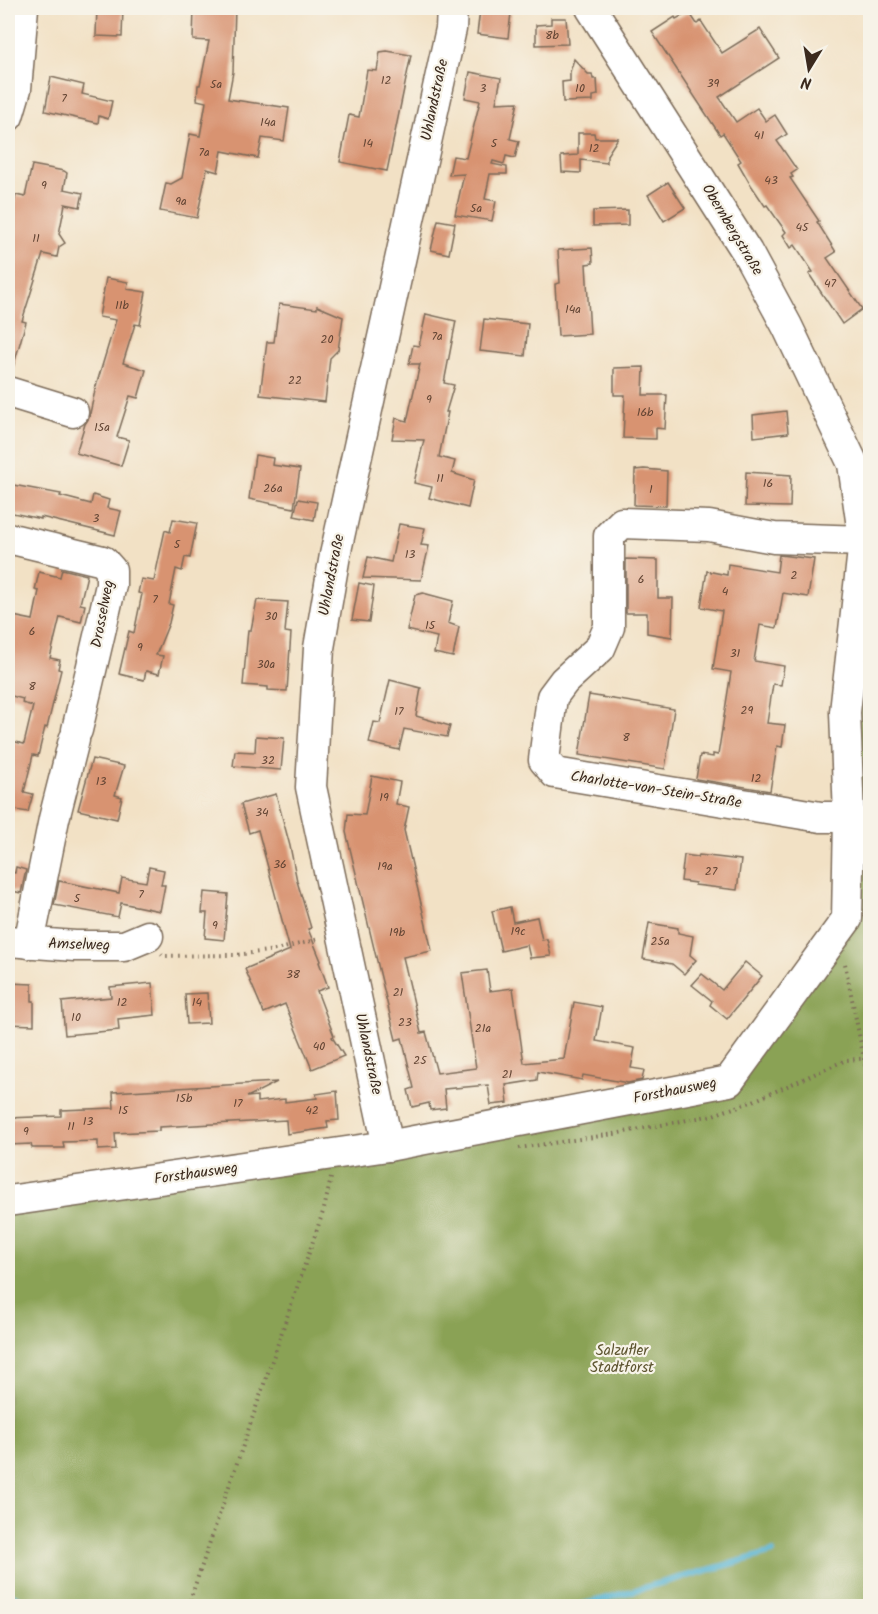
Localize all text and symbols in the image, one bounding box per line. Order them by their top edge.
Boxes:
house number: 8b [545,26,559,45]
north arrow [779,39,839,99]
street label: Uhlandstraße [415,57,455,143]
text: N [799,69,814,95]
house number: 12 [381,71,391,90]
house number: 39 [707,74,719,93]
house number: 5a [210,75,222,94]
house number: 3 [480,79,487,98]
house number: 10 [575,79,585,98]
house number: 7 [61,89,67,108]
house number: 14a [260,113,276,132]
house number: 41 [754,126,764,145]
house number: 14 [363,134,374,153]
house number: 5 [491,134,499,153]
house number: 12 [589,139,599,158]
house number: 7a [198,143,210,162]
house number: 43 [764,171,778,190]
house number: 9 [41,176,47,195]
street label: Obernbergstraße [695,180,769,281]
house number: 9a [175,192,187,211]
house number: 5a [470,199,482,218]
house number: 45 [795,218,810,237]
house number: 11 [32,229,40,248]
house number: 47 [824,274,837,293]
house number: 11b [115,296,130,315]
house number: 14a [565,300,581,319]
house number: 7a [431,327,443,346]
house number: 20 [321,330,333,349]
house number: 22 [288,371,302,390]
house number: 9 [426,390,432,409]
house number: 16b [637,403,654,422]
house number: 15a [94,418,110,437]
house number: 11 [436,469,444,488]
house number: 16 [763,474,773,493]
house number: 26a [263,479,283,498]
house number: 1 [649,480,653,499]
house number: 3 [93,509,100,528]
street label: Uhlandstraße [312,532,352,618]
house number: 5 [174,535,182,554]
house number: 13 [405,545,415,564]
house number: 2 [791,566,798,585]
house number: 6 [638,570,644,589]
street label: Drosselweg [85,578,121,650]
house number: 4 [722,582,729,601]
house number: 7 [152,590,158,609]
house number: 30 [265,607,277,626]
house number: 15 [425,616,437,635]
house number: 6 [29,622,35,641]
house number: 9 [137,638,143,657]
house number: 31 [730,644,741,663]
house number: 30a [257,655,276,674]
house number: 8 [28,677,36,696]
house number: 29 [741,701,754,720]
house number: 17 [394,702,404,721]
house number: 8 [622,728,630,747]
house number: 32 [261,751,275,770]
street label: Charlotte-von-Stein-Straße [569,765,744,815]
house number: 12 [751,769,761,788]
house number: 13 [96,772,106,791]
house number: 19 [379,788,389,807]
house number: 34 [255,803,269,822]
house number: 36 [273,855,287,874]
house number: 19a [377,857,393,876]
house number: 27 [705,862,718,881]
house number: 7 [138,885,144,904]
house number: 5 [74,889,82,908]
house number: 9 [212,916,218,935]
house number: 19c [511,922,525,941]
house number: 19b [389,923,406,942]
street label: Amselweg [48,932,110,958]
house number: 25a [650,932,670,951]
house number: 38 [286,965,301,984]
house number: 21 [393,983,404,1002]
house number: 12 [117,993,127,1012]
house number: 14 [192,993,203,1012]
house number: 10 [71,1008,81,1027]
street label: Uhlandstraße [348,1011,388,1097]
house number: 23 [398,1013,412,1032]
house number: 21a [475,1019,492,1038]
house number: 40 [313,1037,325,1056]
house number: 25 [413,1051,428,1070]
house number: 21 [502,1065,513,1084]
street label: Forsthausweg [631,1071,719,1111]
house number: 15b [176,1089,193,1108]
house number: 17 [233,1094,243,1113]
house number: 15 [118,1101,130,1120]
house number: 42 [305,1101,319,1120]
house number: 13 [83,1112,93,1131]
house number: 11 [67,1117,75,1136]
house number: 9 [23,1122,29,1141]
street label: Forsthausweg [153,1156,239,1192]
park label: Salzufler Stadtforst [590,1339,654,1380]

